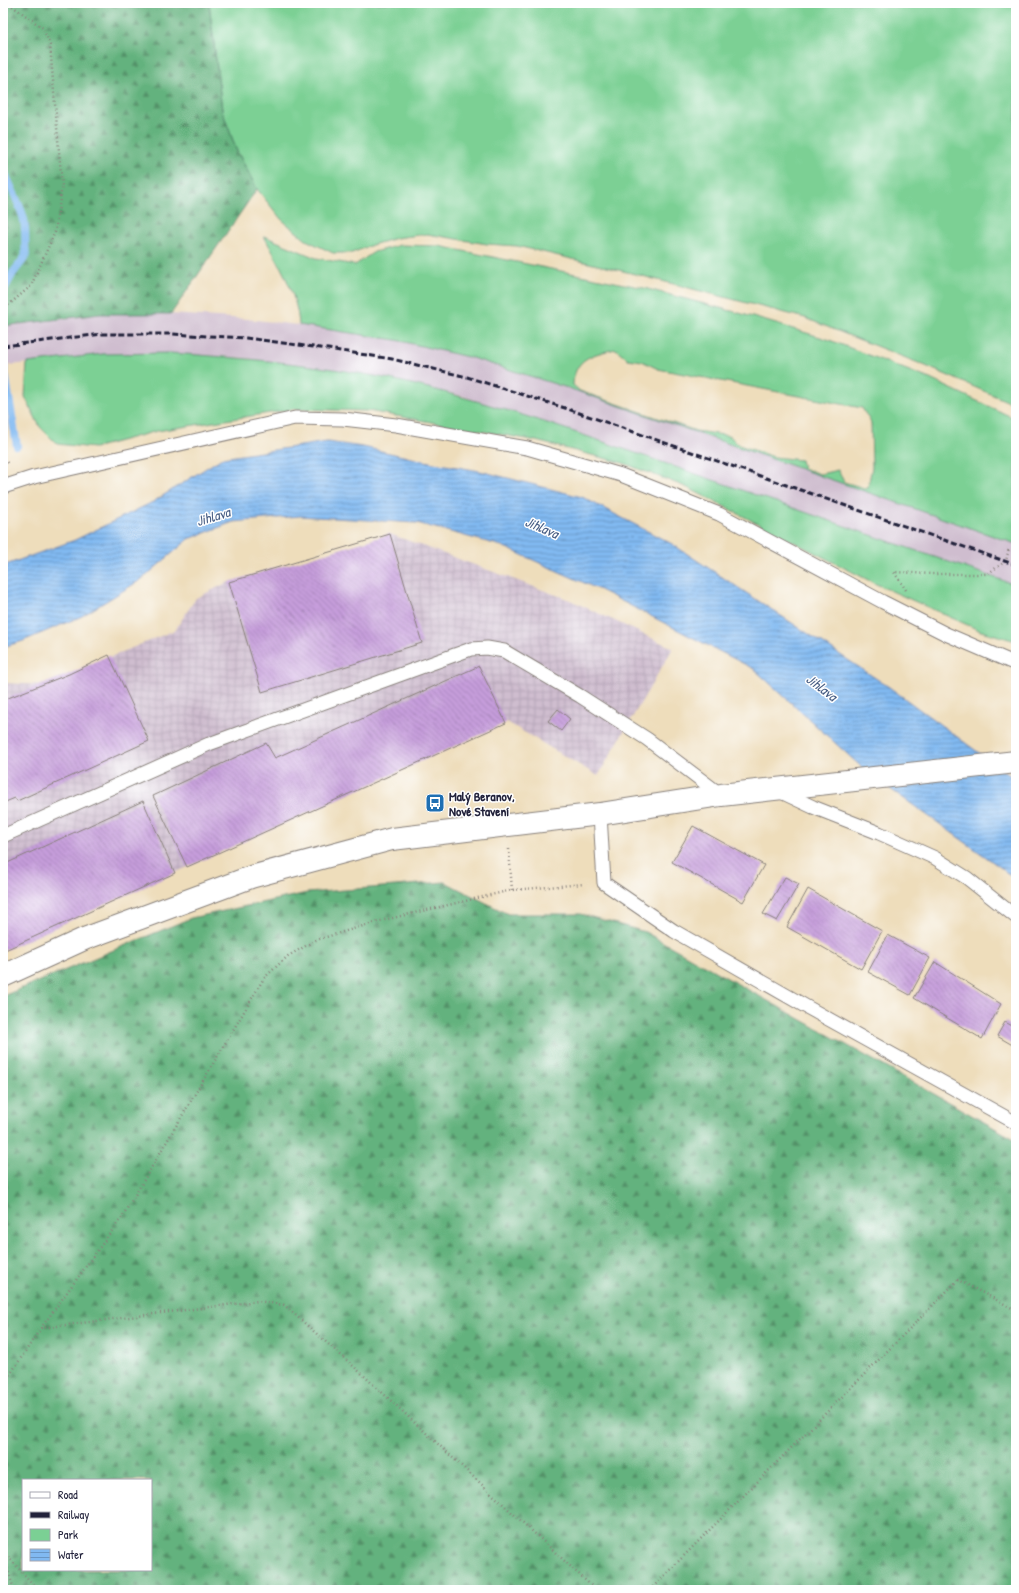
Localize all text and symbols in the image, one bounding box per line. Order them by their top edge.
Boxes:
water label: Jihlava [194,501,234,530]
water label: Jihlava [522,512,563,543]
water label: Jihlava [803,669,843,706]
place label: Malý Beranov, Nové Stavení [449,787,515,820]
bus stop icon: Malý Beranov, Nové Stavení [424,792,446,814]
legend [22,1479,152,1571]
text: Road [58,1486,78,1503]
text: Railway [58,1506,89,1523]
text: Park [58,1526,78,1543]
text: Water [58,1546,84,1563]

